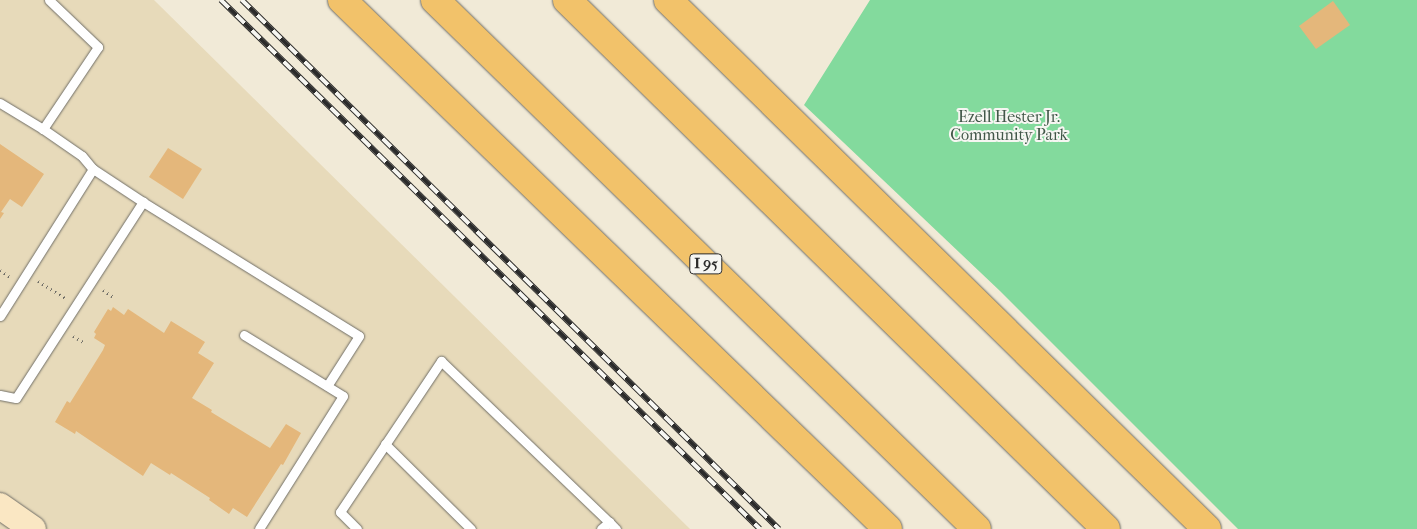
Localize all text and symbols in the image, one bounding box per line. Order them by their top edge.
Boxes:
park label: Ezell Hester Jr. Community Park [950,107,1068,145]
road number: I 95 [688,252,724,276]

